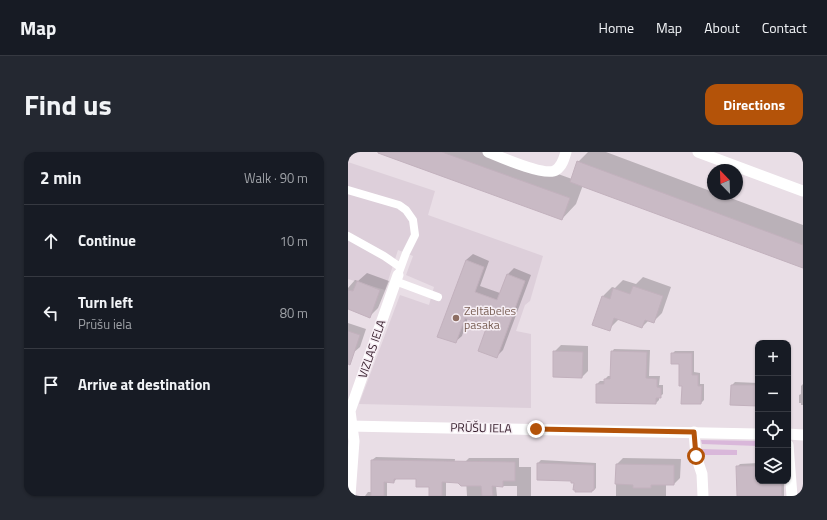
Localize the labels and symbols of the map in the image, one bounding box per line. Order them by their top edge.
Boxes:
north arrow [707,164,743,200]
place label: Zeltābeles pasaka [464,301,517,334]
marker: Zeltābeles pasaka [451,313,461,323]
street label: VIZLAS IELA [353,317,390,381]
street label: PRŪŠU IELA [450,417,512,438]
route end [527,420,545,438]
route start [687,447,705,465]

